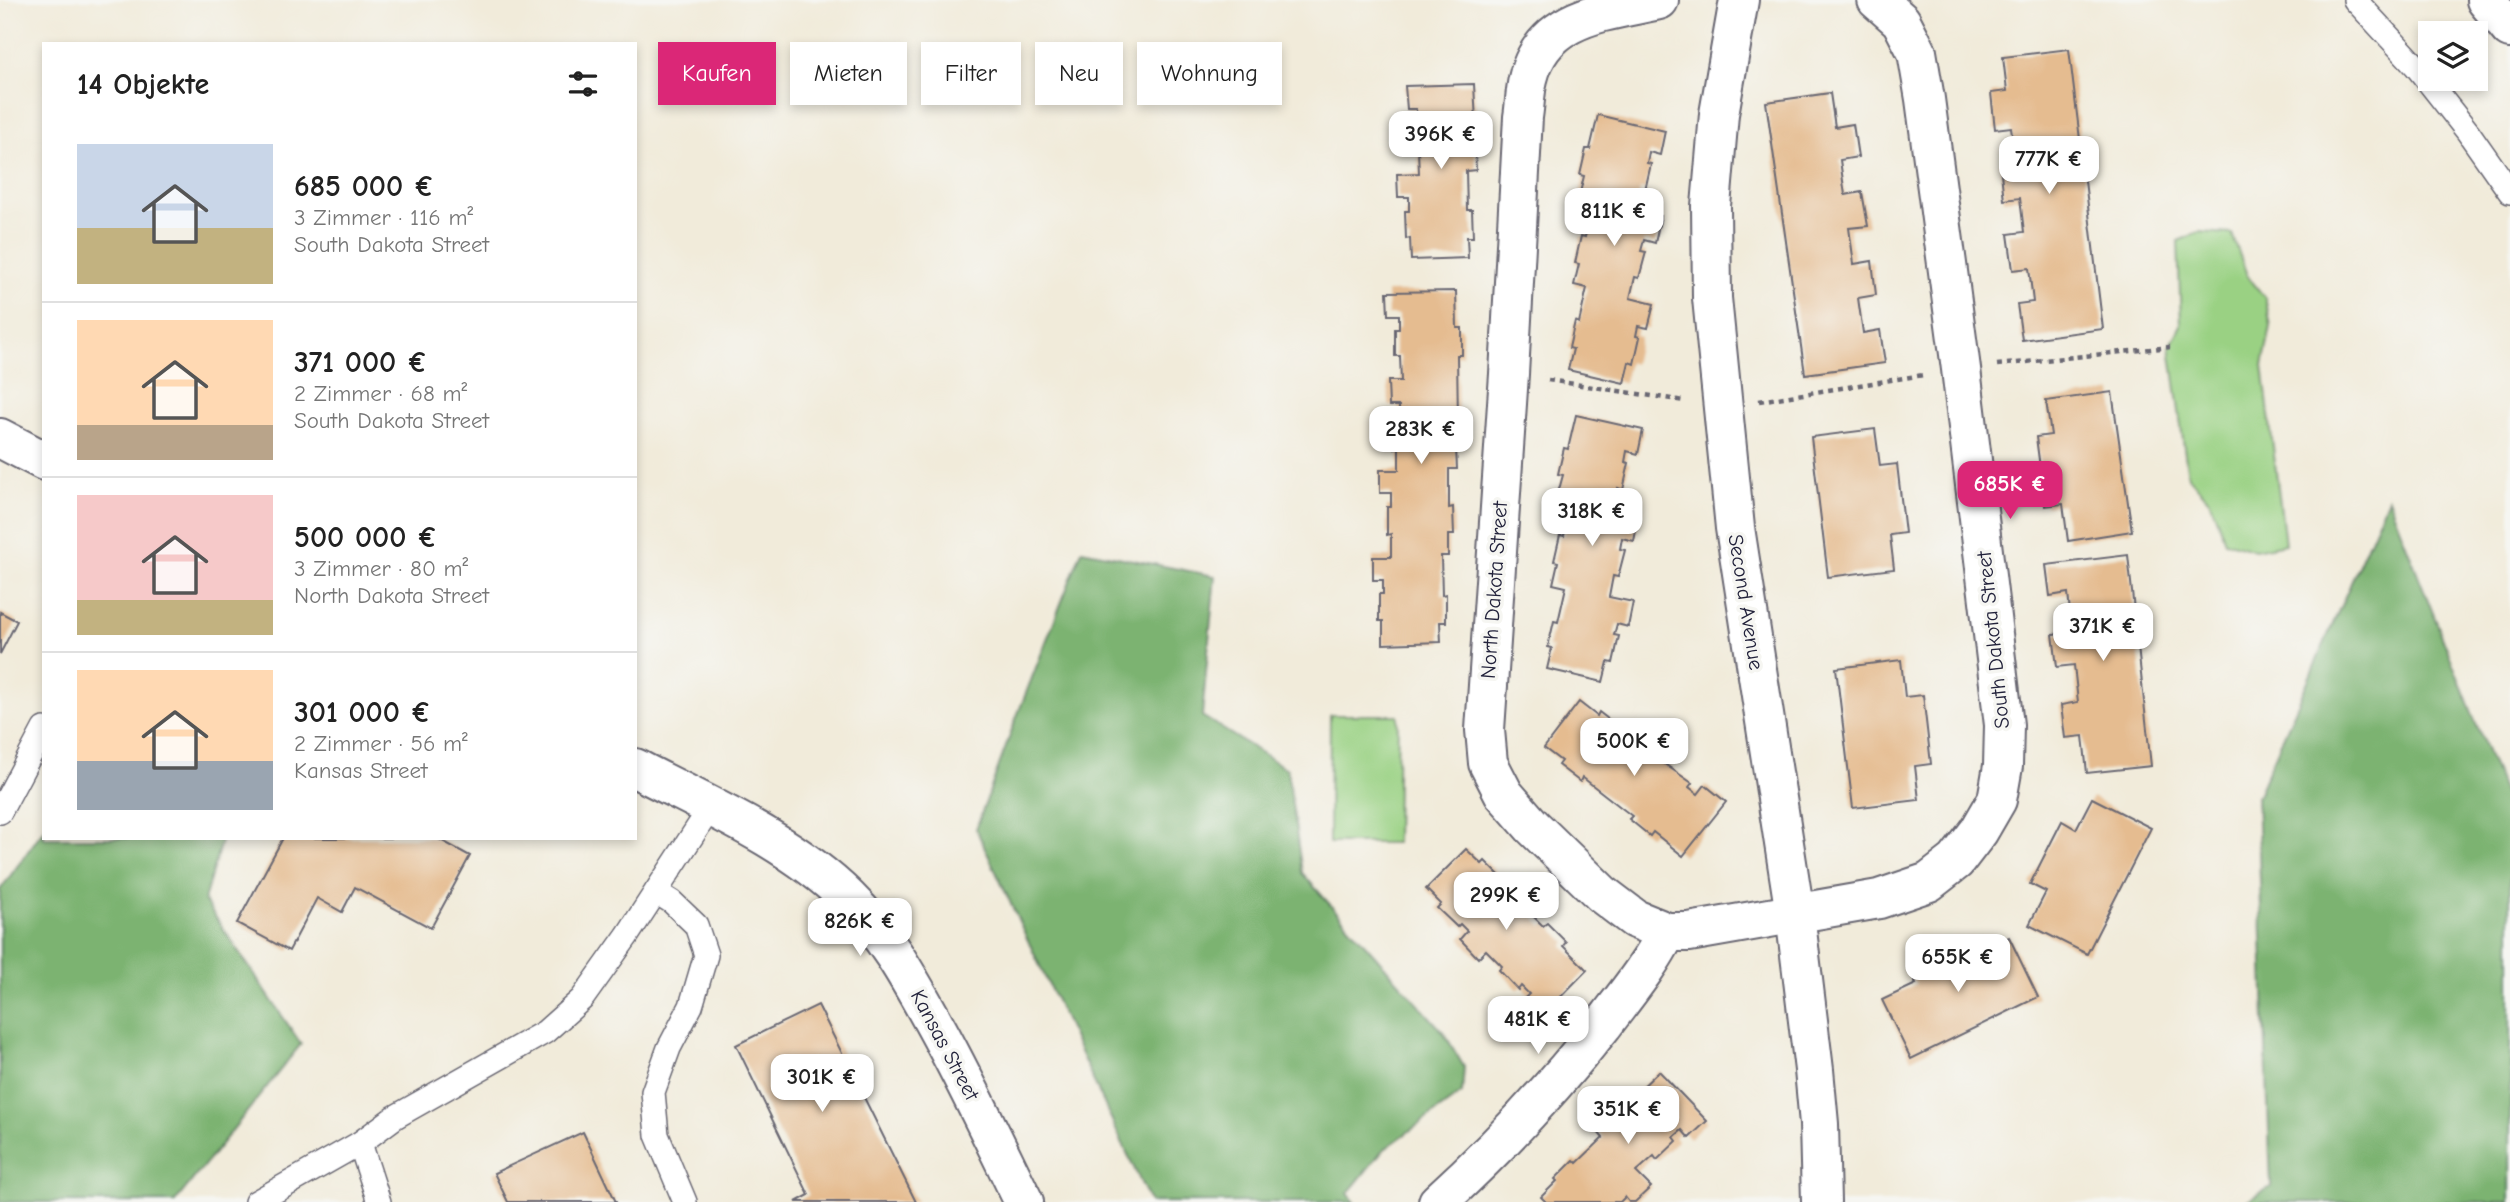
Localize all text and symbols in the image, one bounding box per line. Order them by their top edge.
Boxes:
map controls [2418,21,2488,91]
button: layers [2418,21,2488,91]
chip: Kaufen [658,42,776,105]
chip: Mieten [790,42,907,105]
chip: Filter [921,42,1021,105]
chip: Neu [1035,42,1123,105]
chip: Wohnung [1137,42,1282,105]
icon: filters [564,65,602,103]
text: 14 Objekte [77,67,209,102]
pin: 396K € [1384,111,1498,171]
text: 396K € [1405,120,1477,147]
pin: 777K € [1992,136,2106,196]
text: 777K € [2015,145,2083,172]
text: 685 000 € [294,169,435,204]
icon: home [133,172,217,256]
pin: 811K € [1557,188,1671,248]
text: 811K € [1581,197,1647,224]
text: 3 Zimmer · 116 m² [294,204,473,231]
text: South Dakota Street [294,231,489,258]
text: 371 000 € [294,345,428,380]
icon: home [133,348,217,432]
text: 2 Zimmer · 68 m² [294,380,467,407]
pin: 283K € [1364,406,1478,466]
text: South Dakota Street [294,407,489,434]
text: 283K € [1385,415,1457,442]
pin: 685K € [1953,462,2067,521]
text: 685K € [1973,470,2047,497]
pin: 318K € [1535,489,1649,548]
text: 318K € [1557,497,1627,524]
street label: North Dakota Street [1476,499,1512,680]
text: 500 000 € [294,520,438,555]
icon: home [133,523,217,607]
street label: Second Avenue [1723,532,1769,672]
street label: South Dakota Street [1972,549,2014,730]
text: 3 Zimmer · 80 m² [294,555,468,582]
text: North Dakota Street [294,582,489,609]
pin: 371K € [2046,604,2160,663]
text: 371K € [2069,612,2137,639]
text: 301 000 € [294,695,431,730]
icon: home [133,698,217,782]
pin: 500K € [1577,718,1691,778]
text: 500K € [1596,727,1672,754]
text: 2 Zimmer · 56 m² [294,730,468,757]
text: Kansas Street [294,757,428,784]
pin: 299K € [1449,872,1563,932]
text: 299K € [1470,881,1542,908]
pin: 826K € [803,898,917,958]
text: 826K € [824,907,896,934]
pin: 655K € [1901,934,2015,994]
text: 655K € [1921,943,1995,970]
street label: Kansas Street [906,985,985,1105]
pin: 481K € [1481,996,1595,1056]
text: 481K € [1504,1005,1572,1032]
pin: 301K € [765,1054,879,1114]
text: 301K € [787,1063,857,1090]
pin: 351K € [1571,1086,1685,1146]
text: 351K € [1593,1095,1663,1122]

